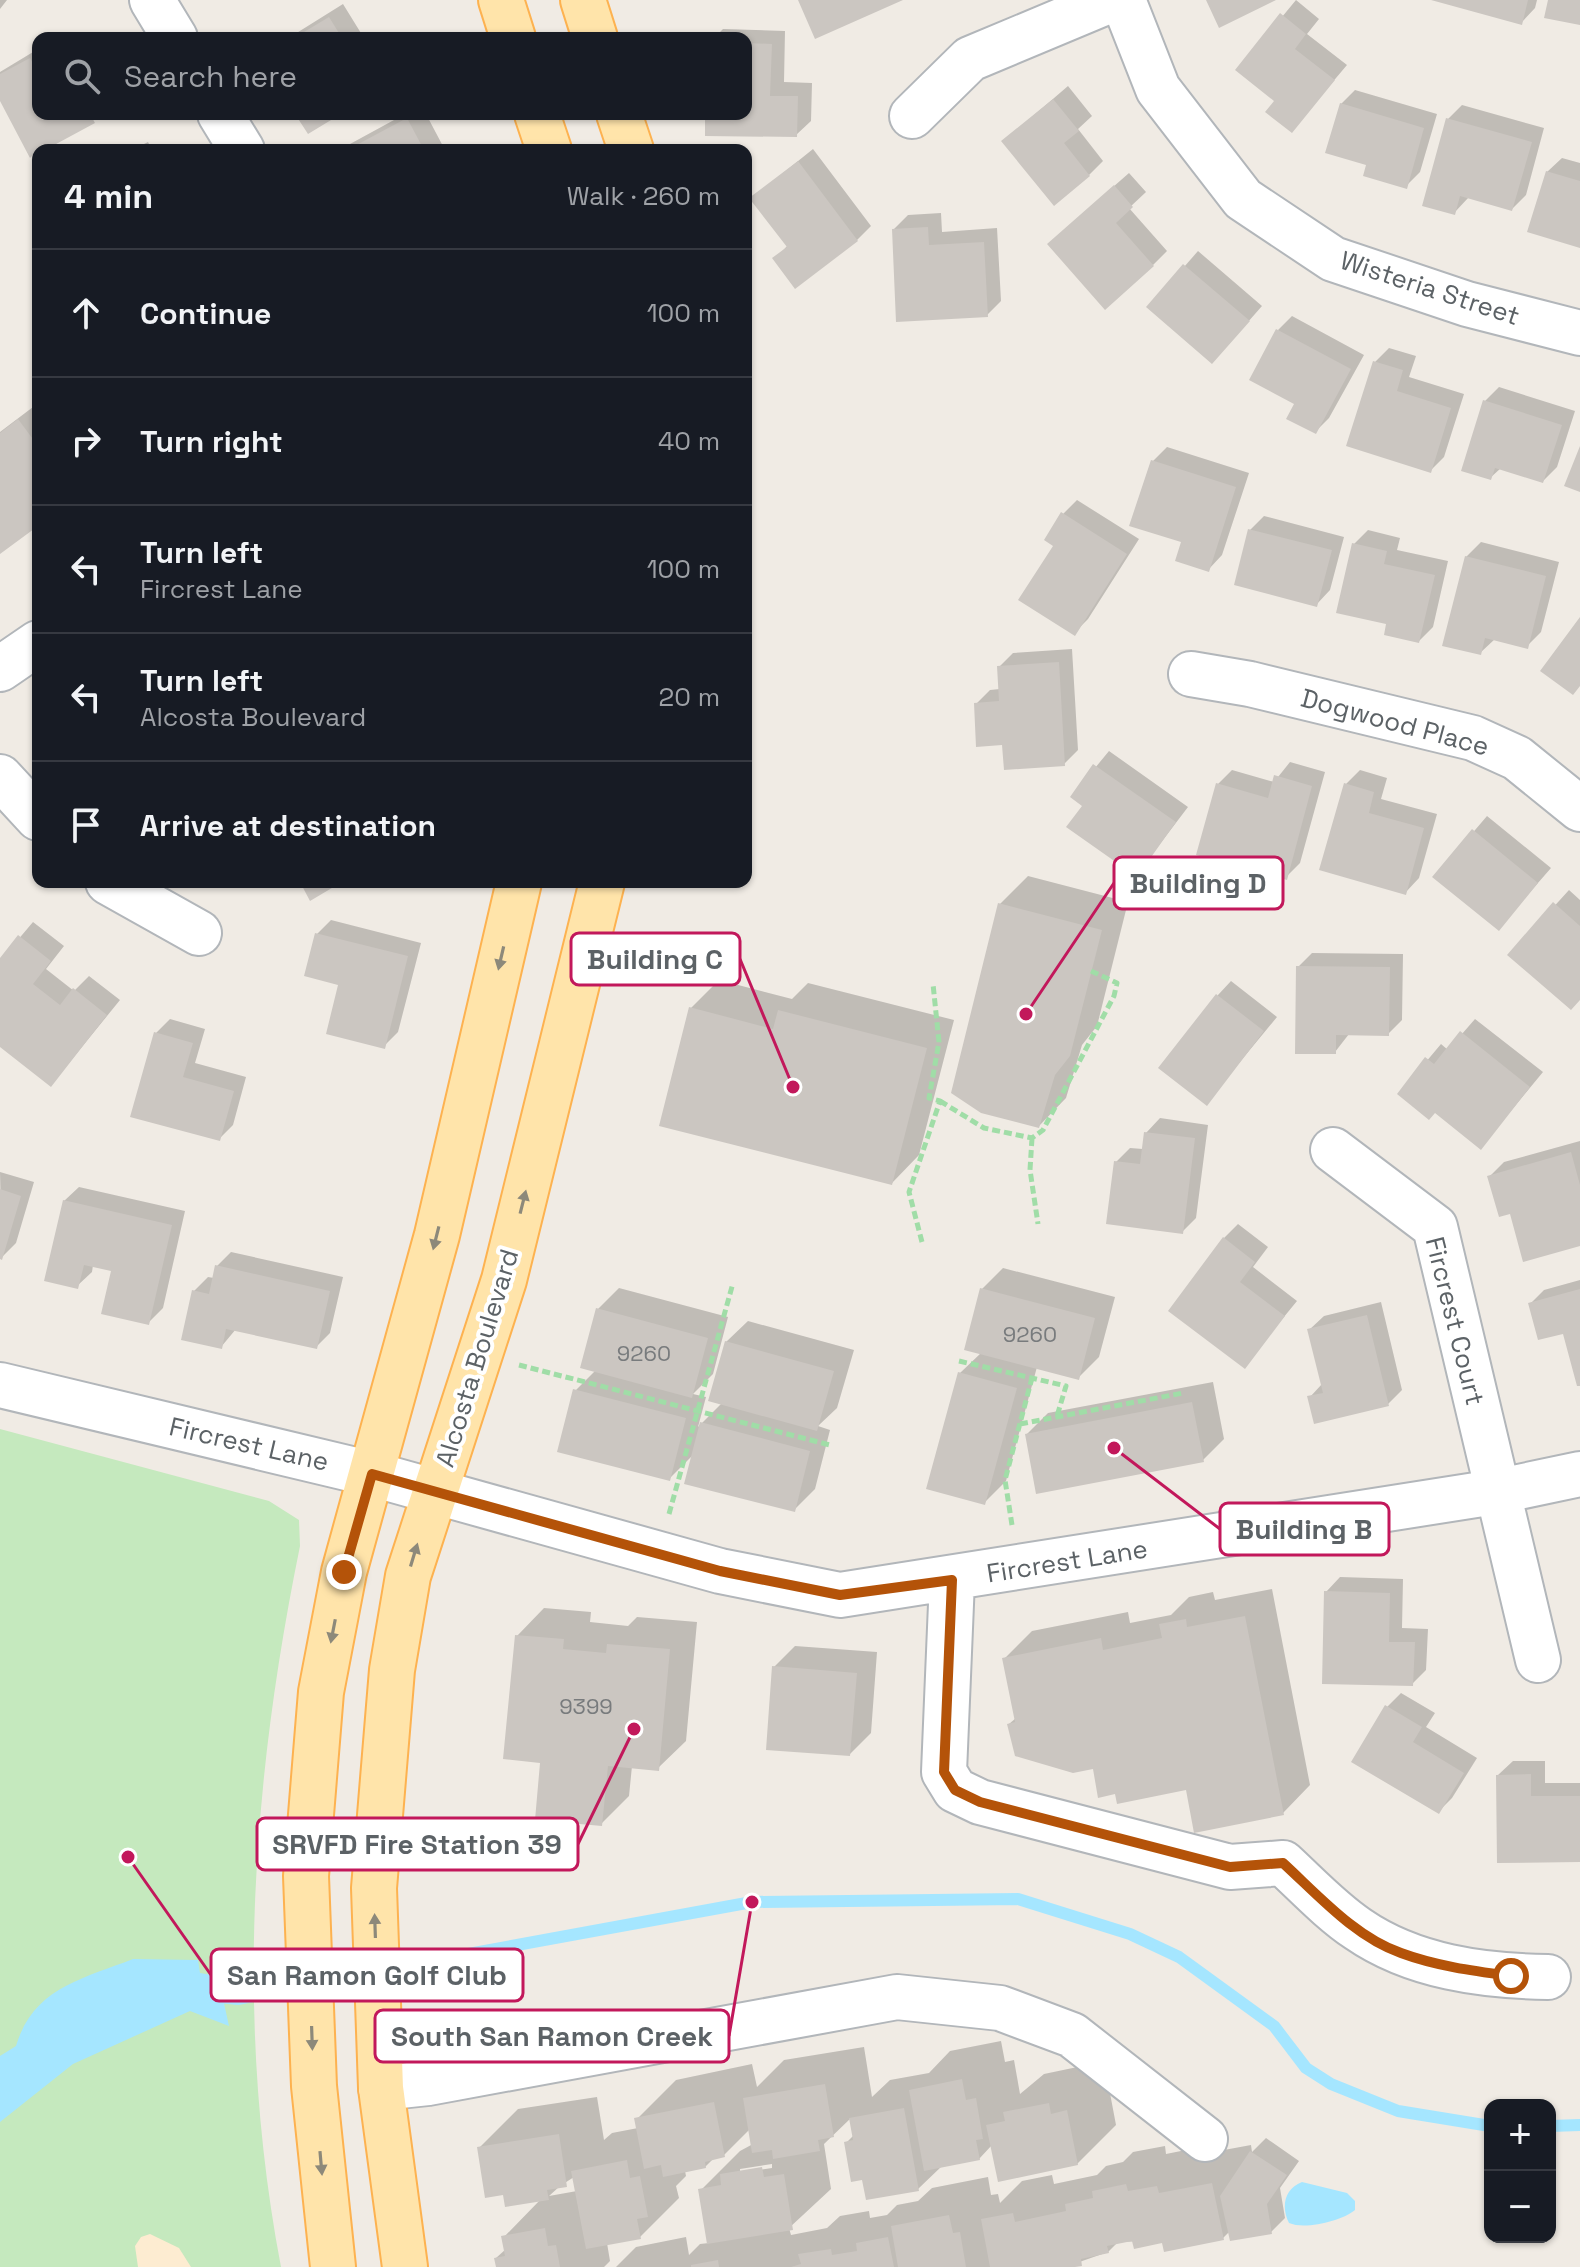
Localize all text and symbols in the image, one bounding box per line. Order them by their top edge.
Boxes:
search box [32,32,752,120]
icon: search [60,54,104,98]
text: Search here [124,57,297,96]
text: 4 min [64,175,153,218]
text: Walk · 260 m [567,179,720,213]
street label: Wisteria Street [1336,243,1524,333]
icon: ahead [64,291,108,335]
text: Continue [140,294,271,333]
text: 100 m [647,296,720,330]
icon: right [64,419,108,463]
text: Turn right [140,422,283,461]
text: 40 m [658,424,720,458]
text: Turn left [140,533,263,572]
icon: left [64,547,108,591]
text: 100 m [647,552,720,586]
text: Fircrest Lane [140,572,303,606]
text: Turn left [140,661,263,700]
icon: left [64,675,108,719]
text: 20 m [659,680,720,714]
street label: Dogwood Place [1297,681,1493,763]
text: Alcosta Boulevard [140,700,366,734]
icon: arrive [64,803,108,847]
text: Arrive at destination [140,806,436,845]
callout: Building D [1114,857,1283,909]
text: Building D [1130,865,1266,901]
callout: Building C [571,933,740,985]
text: Building C [587,941,723,977]
one-way arrow [495,946,507,971]
one-way arrow [518,1189,530,1214]
one-way arrow [429,1226,441,1251]
street label: Fircrest Court [1418,1233,1492,1409]
street label: Alcosta Boulevard [428,1245,526,1471]
house number: 9260 [1003,1320,1057,1348]
house number: 9260 [617,1339,671,1367]
street label: Fircrest Lane [166,1409,332,1479]
callout: Building B [1220,1503,1389,1555]
text: Building B [1236,1511,1372,1547]
street label: Fircrest Lane [984,1531,1150,1591]
one-way arrow [409,1543,421,1567]
route end [326,1554,362,1590]
one-way arrow [326,1619,338,1644]
house number: 9399 [559,1692,613,1720]
callout: SRVFD Fire Station 39 [257,1818,578,1870]
text: SRVFD Fire Station 39 [272,1826,562,1862]
one-way arrow [368,1913,381,1938]
callout: San Ramon Golf Club [211,1949,523,2001]
text: San Ramon Golf Club [227,1957,507,1993]
route start [1493,1958,1529,1994]
callout: South San Ramon Creek [375,2010,729,2062]
text: South San Ramon Creek [391,2018,713,2054]
one-way arrow [305,2026,318,2051]
map controls [1484,2099,1556,2243]
button: + [1484,2099,1556,2171]
one-way arrow [315,2151,328,2176]
button: − [1484,2171,1556,2243]

